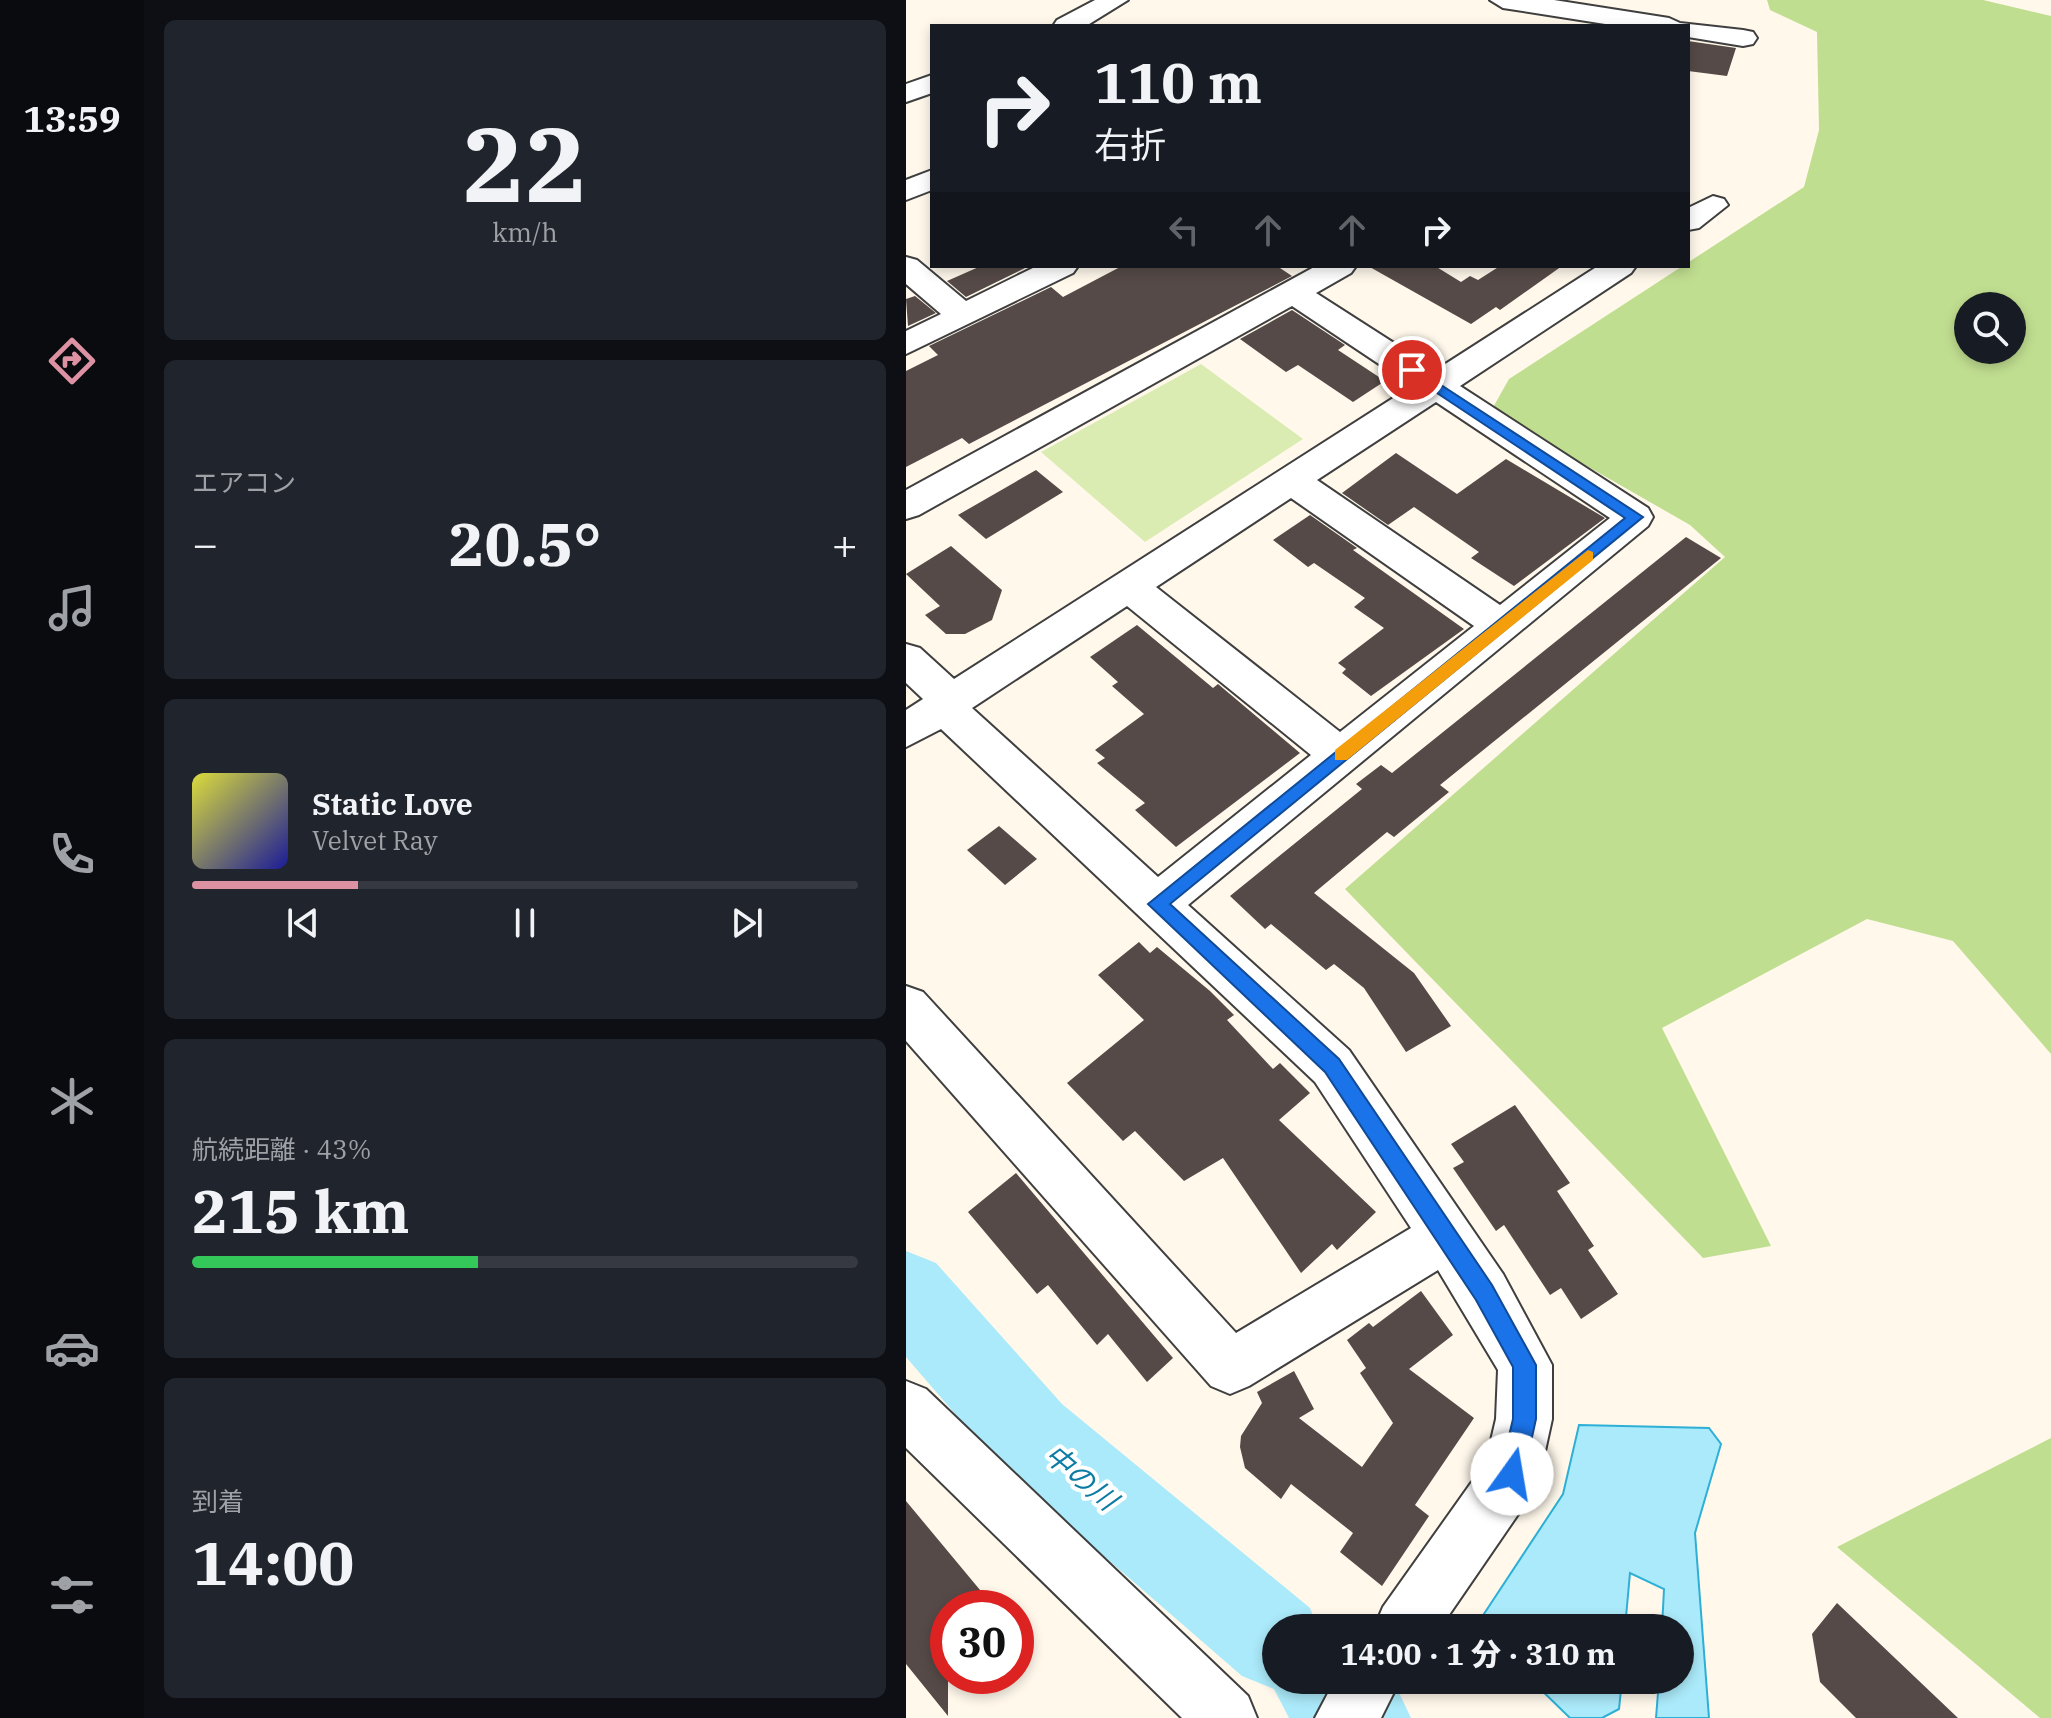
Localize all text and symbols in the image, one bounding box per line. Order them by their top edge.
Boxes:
text: 110 m [1094,46,1262,118]
icon: right [962,56,1066,160]
text: 13:59 [23,95,121,142]
text: 22 [463,95,587,231]
text: 右折 [1094,121,1166,168]
icon: left [1162,208,1206,252]
icon: ahead [1246,208,1290,252]
icon: ahead [1330,208,1374,252]
icon: right [1414,208,1458,252]
text: km/h [492,215,558,249]
map controls [1954,292,2026,364]
button: search [1954,292,2026,364]
icon: directions [44,333,100,389]
pin [1378,336,1446,404]
icon: arrive [1390,348,1434,392]
text: エアコン [192,465,296,499]
text: 20.5° [448,504,602,583]
text: − [192,515,218,572]
text: + [832,515,858,572]
icon: music [44,580,100,636]
text: Static Love [312,784,473,823]
text: Velvet Ray [312,823,438,857]
icon: phone [44,826,100,882]
icon: previous [281,901,325,945]
icon: pause [503,901,547,945]
icon: next [725,901,769,945]
icon: climate [44,1073,100,1129]
text: 航続距離 · 43% [192,1132,371,1166]
text: 215 km [192,1171,410,1250]
icon: car [44,1320,100,1376]
position arrow [1470,1432,1554,1516]
water label: 中の川 [1037,1435,1128,1520]
text: 到着 [192,1484,244,1518]
text: 14:00 [192,1523,354,1602]
icon: filters [44,1567,100,1623]
speed limit sign: 30 [930,1590,1034,1694]
text: 14:00 · 1 分 · 310 m [1340,1634,1616,1673]

